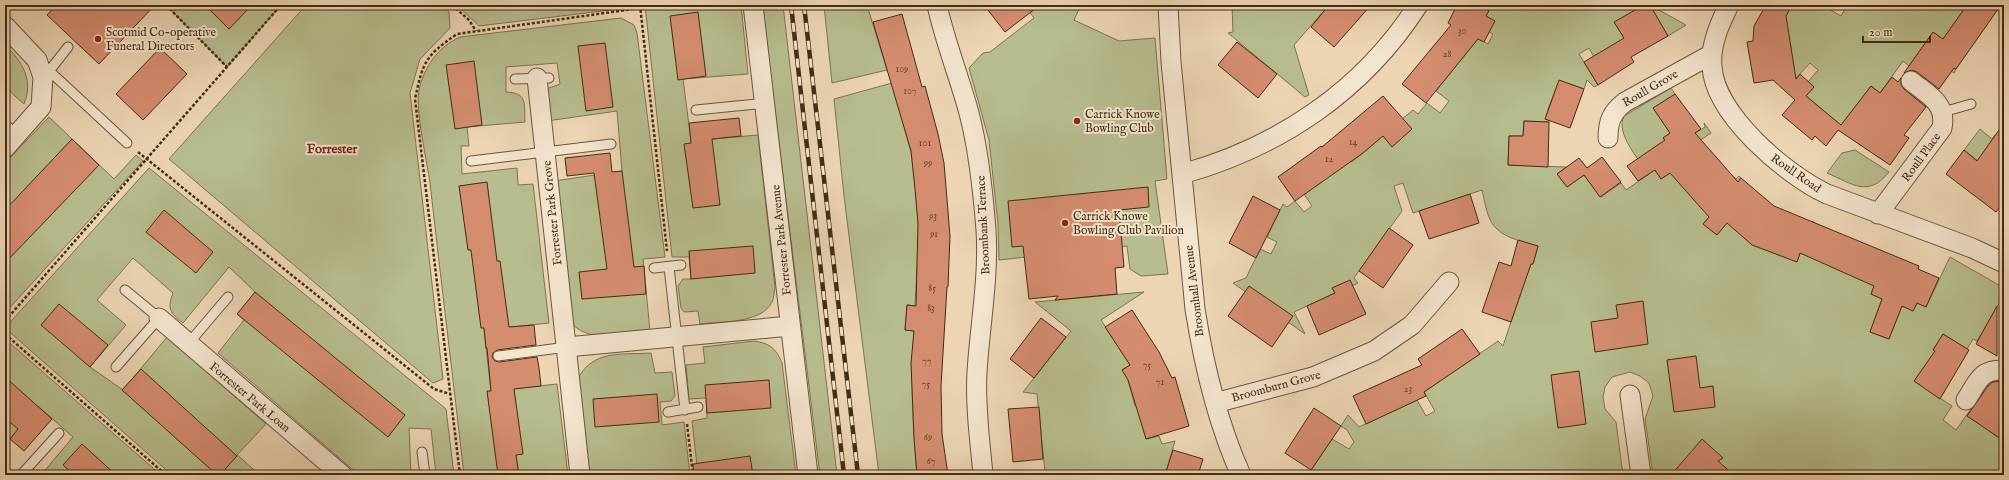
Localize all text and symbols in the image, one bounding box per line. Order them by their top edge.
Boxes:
scale bar [1863,18,1930,44]
place label: Scotmid Co-operative Funeral Directors [106,25,217,54]
house number: 30 [1458,25,1466,38]
text: 20 m [1869,25,1892,40]
marker: Scotmid Co-operative Funeral Directors [93,34,103,44]
house number: 28 [1443,48,1451,61]
house number: 109 [896,63,908,76]
street label: Roull Grove [1620,66,1681,110]
house number: 107 [903,85,917,98]
place label: Carrick Knowe Bowling Club [1085,107,1160,136]
marker: Carrick Knowe Bowling Club [1072,116,1082,126]
street label: Roull Place [1899,129,1945,185]
house number: 14 [1349,136,1357,149]
house number: 101 [919,137,931,150]
district label: Forrester [307,141,357,158]
street label: Roull Road [1768,151,1824,197]
house number: 12 [1325,153,1334,166]
house number: 99 [923,157,932,170]
street label: Forrester Park Grove [539,159,565,266]
street label: Broombank Terrace [973,174,994,275]
street label: Forrester Park Avenue [768,183,795,296]
place label: Carrick Knowe Bowling Club Pavilion [1073,209,1184,238]
house number: 93 [928,210,937,223]
marker: Carrick Knowe Bowling Club Pavilion [1060,218,1070,228]
house number: 91 [929,228,938,241]
street label: Broomhall Avenue [1181,244,1208,338]
house number: 85 [928,282,936,295]
house number: 83 [927,302,935,315]
house number: 77 [922,355,932,368]
street label: Forrester Park Loan [206,359,294,436]
house number: 75 [1143,359,1152,372]
street label: Broomburn Grove [1230,367,1323,406]
house number: 71 [1156,376,1164,389]
house number: 75 [922,378,931,391]
house number: 23 [1404,383,1412,396]
house number: 69 [924,431,932,444]
house number: 67 [927,455,936,468]

